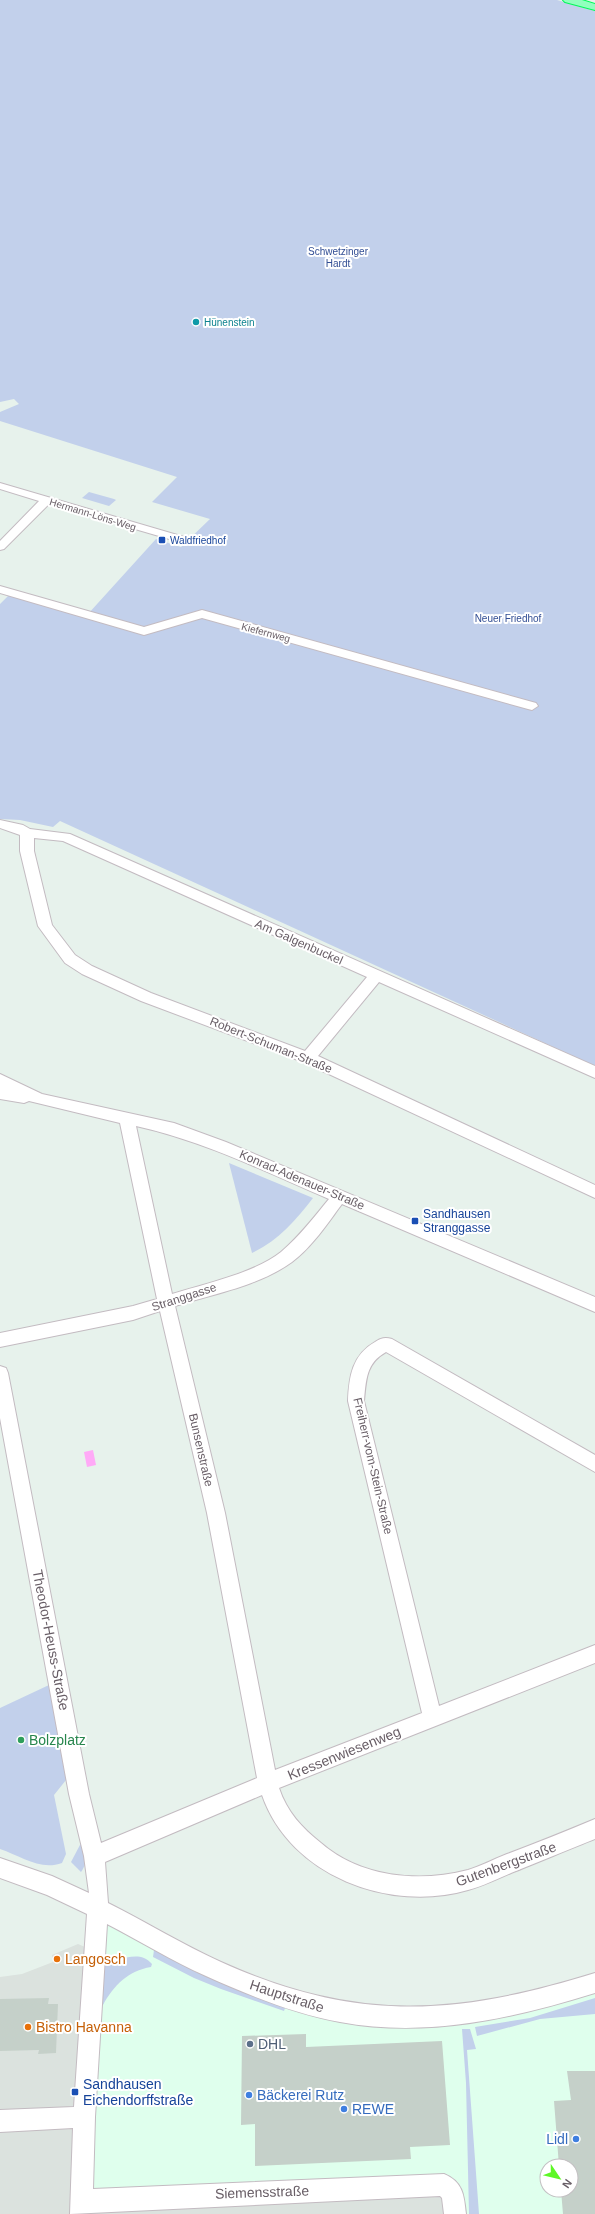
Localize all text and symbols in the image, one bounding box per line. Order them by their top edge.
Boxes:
park label: Schwetzinger Hardt [308,246,369,269]
marker: Hünenstein [191,317,201,327]
place label: Hünenstein [204,317,255,328]
street label: Hermann-Löns-Weg [48,496,137,533]
marker: Waldfriedhof [157,535,167,545]
place label: Waldfriedhof [170,535,226,546]
park label: Neuer Friedhof [475,613,542,624]
street label: Kiefernweg [240,621,291,644]
street label: Am Galgenbuckel [253,916,345,968]
street label: Robert-Schuman-Straße [208,1014,335,1076]
street label: Konrad-Adenauer-Straße [237,1147,367,1213]
place label: Sandhausen Stranggasse [423,1207,491,1235]
marker: Sandhausen Stranggasse [410,1216,420,1226]
street label: Stranggasse [150,1280,219,1314]
street label: Freiherr-vom-Stein-Straße [350,1396,396,1536]
street label: Bunsenstraße [186,1412,216,1488]
street label: Theodor-Heuss-Straße [29,1568,73,1712]
street label: Kressenwiesenweg [285,1723,403,1783]
place label: Bolzplatz [29,1732,86,1748]
marker: Bolzplatz [16,1735,26,1745]
street label: Gutenbergstraße [454,1838,559,1890]
place label: Langosch [65,1951,126,1967]
marker: Langosch [52,1954,62,1964]
street label: Hauptstraße [248,1976,326,2016]
place label: Bistro Havanna [36,2019,132,2035]
marker: Bistro Havanna [23,2022,33,2032]
place label: DHL [258,2036,286,2052]
marker: DHL [245,2039,255,2049]
place label: Sandhausen Eichendorffstraße [83,2076,193,2108]
marker: Sandhausen Eichendorffstraße [70,2087,80,2097]
place label: Bäckerei Rutz [257,2087,344,2103]
marker: Bäckerei Rutz [244,2090,254,2100]
place label: REWE [352,2101,394,2117]
marker: REWE [339,2104,349,2114]
place label: Lidl [546,2131,568,2147]
marker: Lidl [571,2134,581,2144]
north arrow [539,2158,579,2198]
text: N [560,2177,574,2190]
street label: Siemensstraße [215,2182,310,2202]

